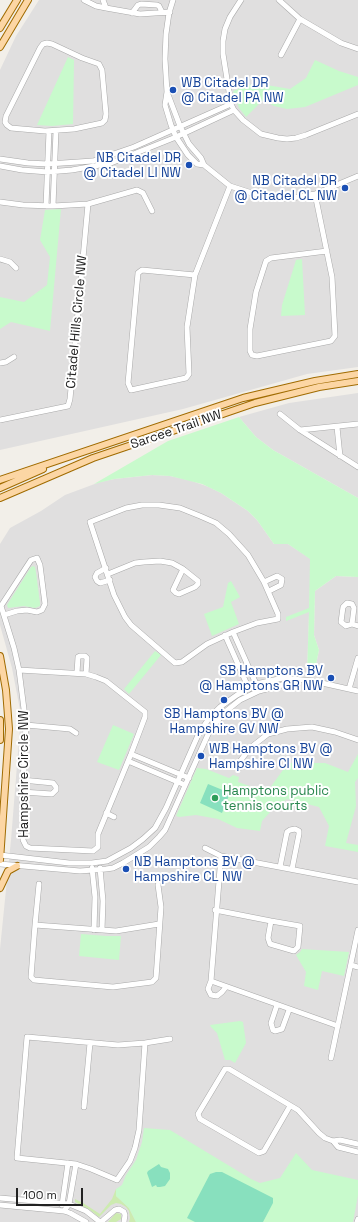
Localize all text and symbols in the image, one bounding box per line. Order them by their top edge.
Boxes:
place label: WB Citadel DR @ Citadel PA NW [181,75,284,106]
marker: WB Citadel DR @ Citadel PA NW [168,85,178,95]
place label: NB Citadel DR @ Citadel LI NW [83,150,181,181]
marker: NB Citadel DR @ Citadel LI NW [184,160,194,170]
place label: NB Citadel DR @ Citadel CL NW [234,173,337,204]
marker: NB Citadel DR @ Citadel CL NW [340,183,350,193]
street label: Citadel Hills Circle NW [63,255,91,389]
street label: Sarcee Trail NW [128,407,224,453]
place label: SB Hamptons BV @ Hamptons GR NW [199,663,323,694]
marker: SB Hamptons BV @ Hamptons GR NW [326,673,336,683]
marker: SB Hamptons BV @ Hampshire GV NW [219,695,229,705]
place label: SB Hamptons BV @ Hampshire GV NW [164,706,284,737]
street label: Hampshire Circle NW [16,710,32,838]
place label: WB Hamptons BV @ Hampshire CI NW [209,741,333,772]
marker: WB Hamptons BV @ Hampshire CI NW [196,751,206,761]
place label: Hamptons public tennis courts [223,783,329,814]
marker: Hamptons public tennis courts [210,793,220,803]
place label: NB Hamptons BV @ Hampshire CL NW [134,854,255,885]
marker: NB Hamptons BV @ Hampshire CL NW [121,864,131,874]
scale bar [18,1180,85,1206]
text: 100 m [23,1187,57,1203]

